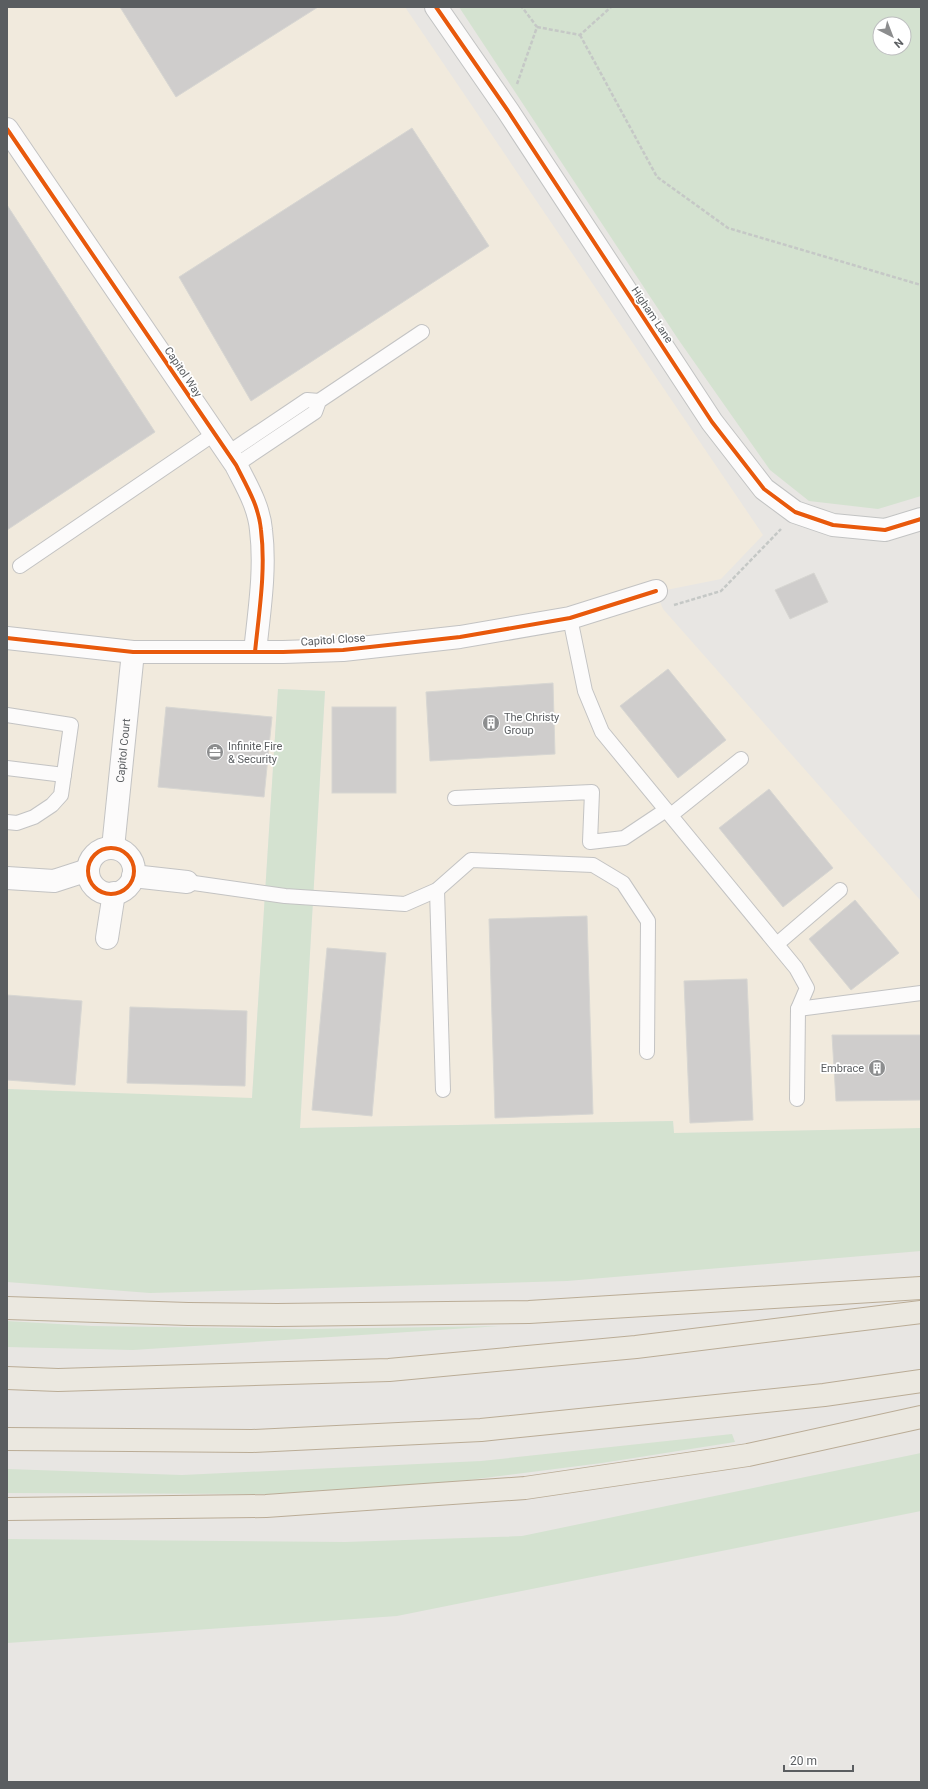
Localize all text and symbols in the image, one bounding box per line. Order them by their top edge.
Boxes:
north arrow [872,16,912,56]
text: N [891,36,906,51]
street label: Higham Lane [628,284,676,346]
street label: Capitol Way [161,344,205,400]
street label: Capitol Close [300,631,366,649]
place label: The Christy Group [504,711,560,737]
building icon: The Christy Group [481,713,501,733]
street label: Capitol Court [113,717,133,783]
place label: Infinite Fire & Security [228,740,282,766]
office icon: Infinite Fire & Security [205,742,225,762]
building icon: Embrace [867,1058,887,1078]
place label: Embrace [821,1062,864,1075]
scale bar [784,1747,853,1773]
text: 20 m [790,1754,817,1768]

